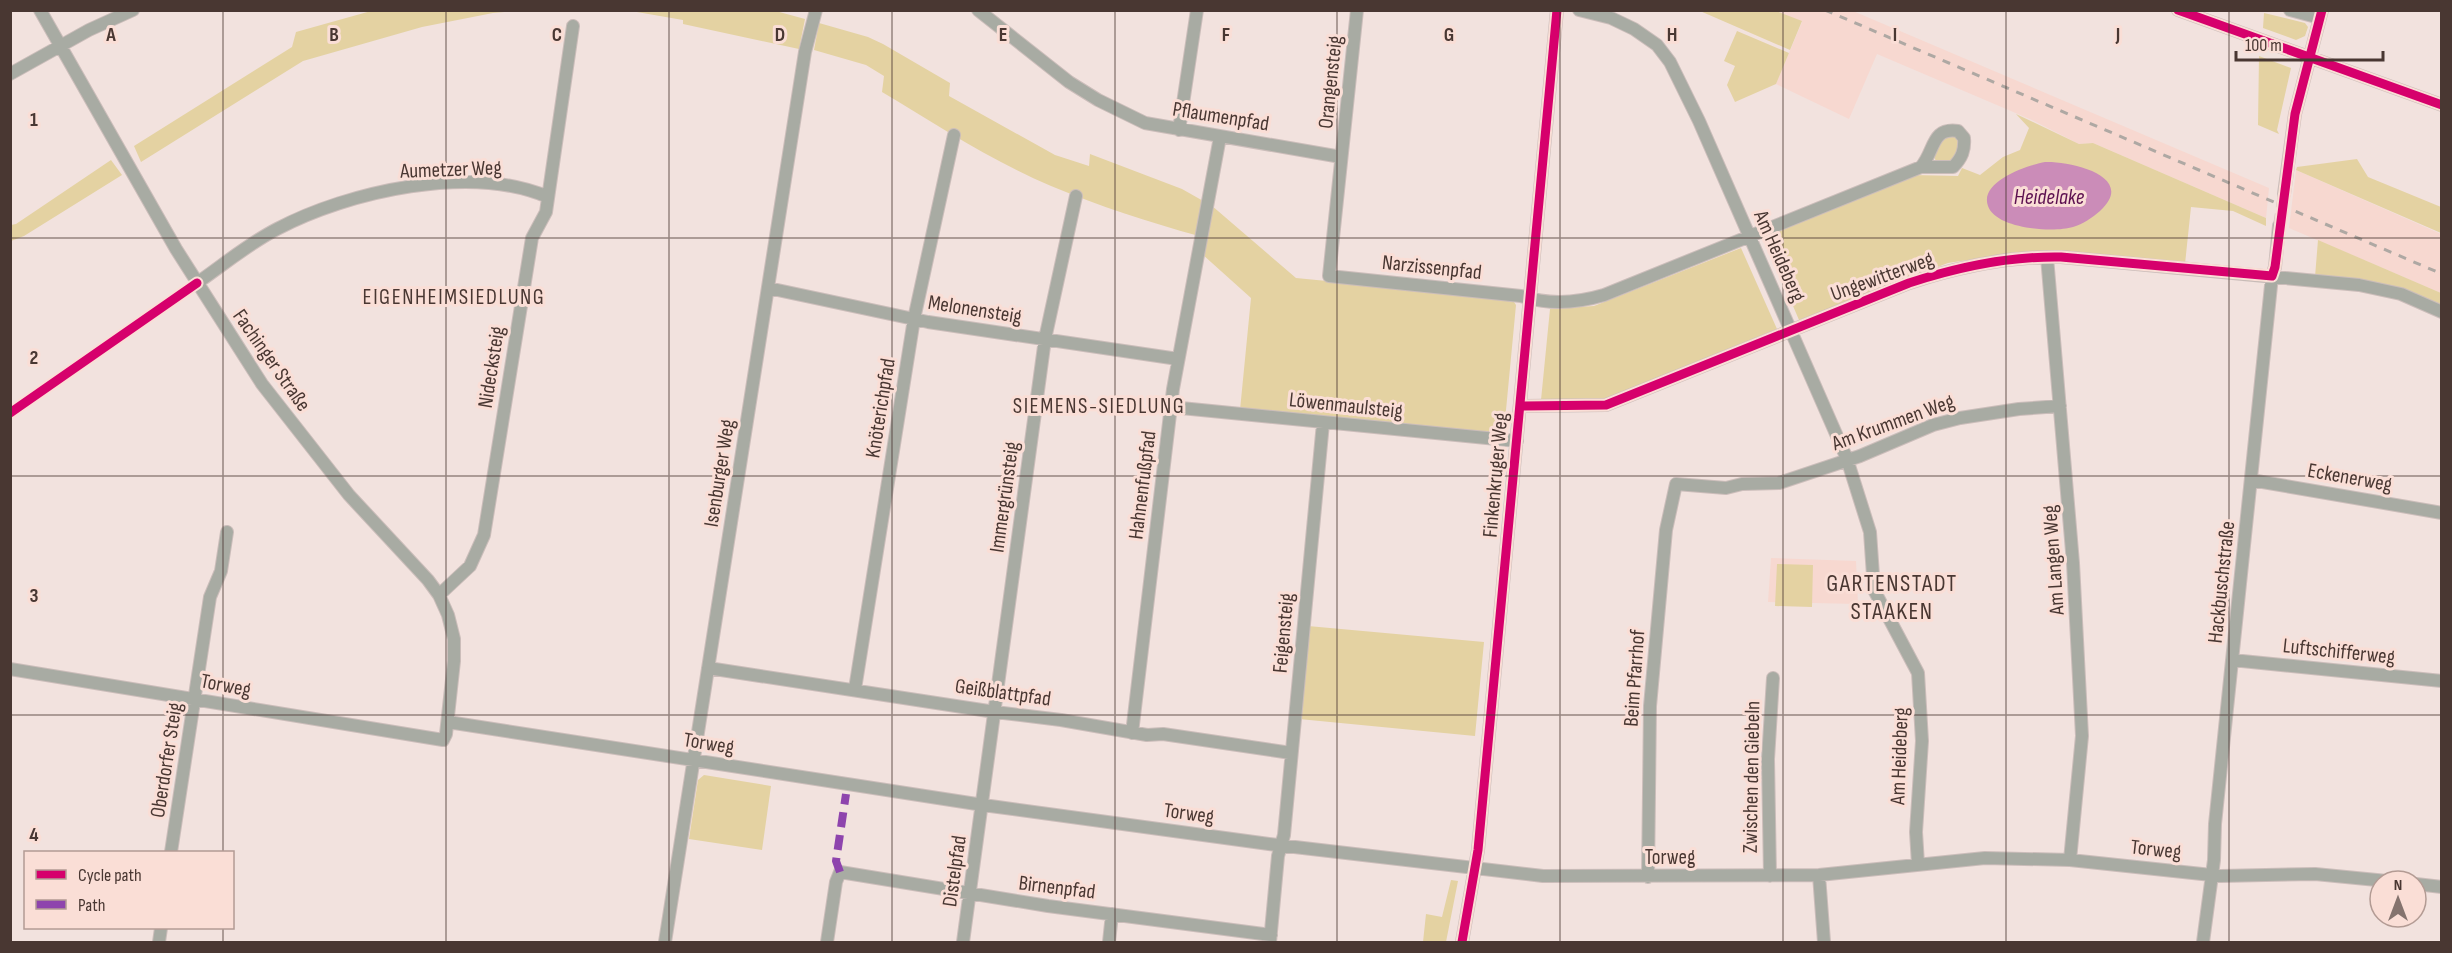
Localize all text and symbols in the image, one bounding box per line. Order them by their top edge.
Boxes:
text: A [105,23,116,47]
text: B [329,23,339,47]
text: C [552,23,562,47]
text: D [775,23,785,47]
text: E [999,23,1007,47]
text: F [1222,23,1230,47]
text: G [1444,23,1454,47]
text: H [1667,23,1677,47]
text: I [1893,23,1897,47]
text: J [2115,23,2120,47]
scale bar [2236,24,2383,62]
street label: Orangensteig [1313,34,1348,130]
text: 100 m [2245,35,2282,56]
street label: Pflaumenpfad [1171,97,1271,136]
text: 1 [30,108,38,132]
street label: Aumetzer Weg [399,155,502,184]
water label: Heidelake [2014,184,2085,211]
street label: Am Heideberg [1748,206,1811,306]
street label: Ungewitterweg [1827,246,1937,307]
street label: Narzissenpfad [1381,250,1483,285]
district label: EIGENHEIMSIEDLUNG [363,284,545,311]
street label: Melonensteig [926,290,1024,329]
street label: Fachinger Straße [227,305,316,416]
street label: Nidecksteig [473,324,510,410]
text: 2 [30,346,38,370]
street label: Knöterichpfad [860,357,901,460]
street label: Löwenmaulsteig [1288,387,1404,424]
street label: Am Krummen Weg [1828,389,1958,456]
district label: SIEMENS-SIEDLUNG [1013,393,1185,420]
street label: Finkenkruger Weg [1478,412,1513,539]
street label: Isenburger Weg [699,418,740,529]
street label: Hahnenfußpfad [1123,429,1162,541]
street label: Immergrünsteig [984,440,1025,554]
street label: Eckenerweg [2306,458,2394,497]
street label: Am Langen Weg [2037,504,2070,617]
street label: Hackbuschstraße [2203,520,2240,644]
district label: GARTENSTADT STAAKEN [1826,569,1958,626]
text: 3 [30,584,39,608]
street label: Feigensteig [1268,592,1299,674]
street label: Beim Pfarrhof [1619,628,1650,727]
street label: Luftschifferweg [2282,633,2396,670]
street label: Torweg [199,668,253,703]
street label: Geißblattpfad [953,673,1052,712]
street label: Oberdorfer Steig [145,701,188,819]
street label: Zwischen den Giebeln [1738,701,1765,853]
street label: Am Heideberg [1885,707,1914,806]
street label: Torweg [682,727,736,760]
street label: Torweg [1162,798,1216,829]
text: 4 [29,823,39,847]
street label: Distelpfad [937,834,972,908]
street label: Torweg [2129,834,2182,865]
street label: Torweg [1645,845,1695,870]
legend [24,851,234,929]
text: Cycle path [78,865,142,886]
north arrow [2368,869,2428,929]
street label: Birnenpfad [1017,870,1097,905]
text: N [2394,876,2402,895]
text: Path [78,895,106,916]

